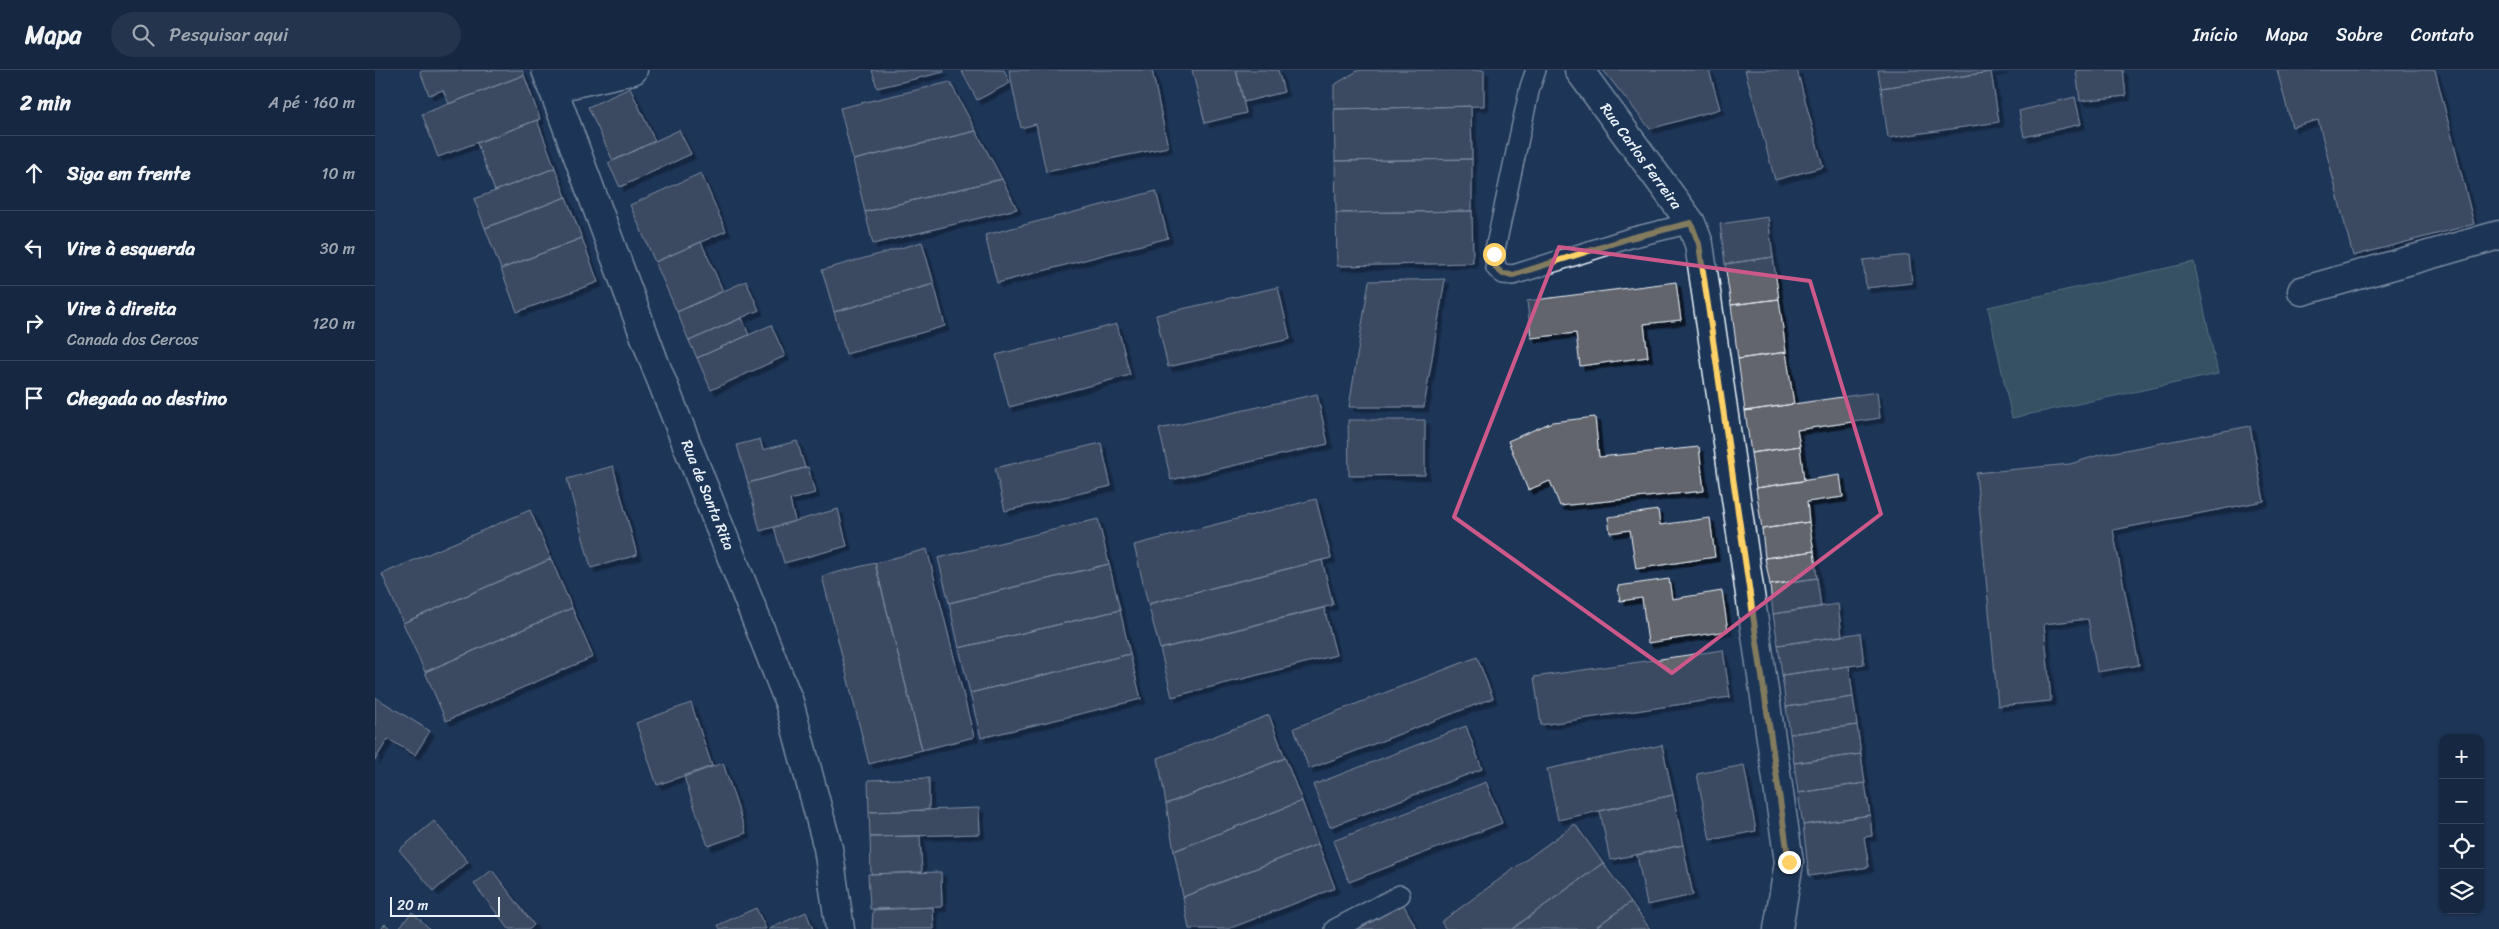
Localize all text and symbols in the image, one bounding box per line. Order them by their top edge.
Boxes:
search box [111,12,461,57]
text: Mapa [25,14,81,56]
text: Pesquisar aqui [169,18,288,51]
text: Início [2193,19,2238,51]
text: Mapa [2266,19,2308,51]
text: Sobre [2336,19,2383,51]
text: Contato [2411,19,2474,51]
icon: search [129,21,157,49]
text: 2 min [20,84,71,122]
text: A pé · 160 m [269,88,355,117]
street label: Rua Carlos Ferreira [1593,97,1689,215]
text: Siga em frente [67,157,190,190]
icon: ahead [20,159,48,187]
text: 10 m [322,159,355,188]
text: Vire à esquerda [67,232,195,265]
icon: left [20,234,48,262]
text: 30 m [320,234,355,263]
route start [1483,243,1506,266]
text: Vire à direita [67,292,176,325]
icon: right [20,309,48,337]
text: 120 m [312,309,355,338]
text: Canada dos Cercos [67,325,198,354]
text: Chegada ao destino [67,382,227,415]
icon: arrive [20,384,48,412]
street label: Rua de Santa Rita [674,436,742,555]
map controls [2439,734,2484,914]
button: + [2439,734,2484,779]
button: − [2439,779,2484,824]
button: locate [2439,824,2484,869]
route end [1778,851,1801,874]
button: layers [2439,869,2484,914]
text: 20 m [397,893,428,918]
scale bar [390,894,500,917]

